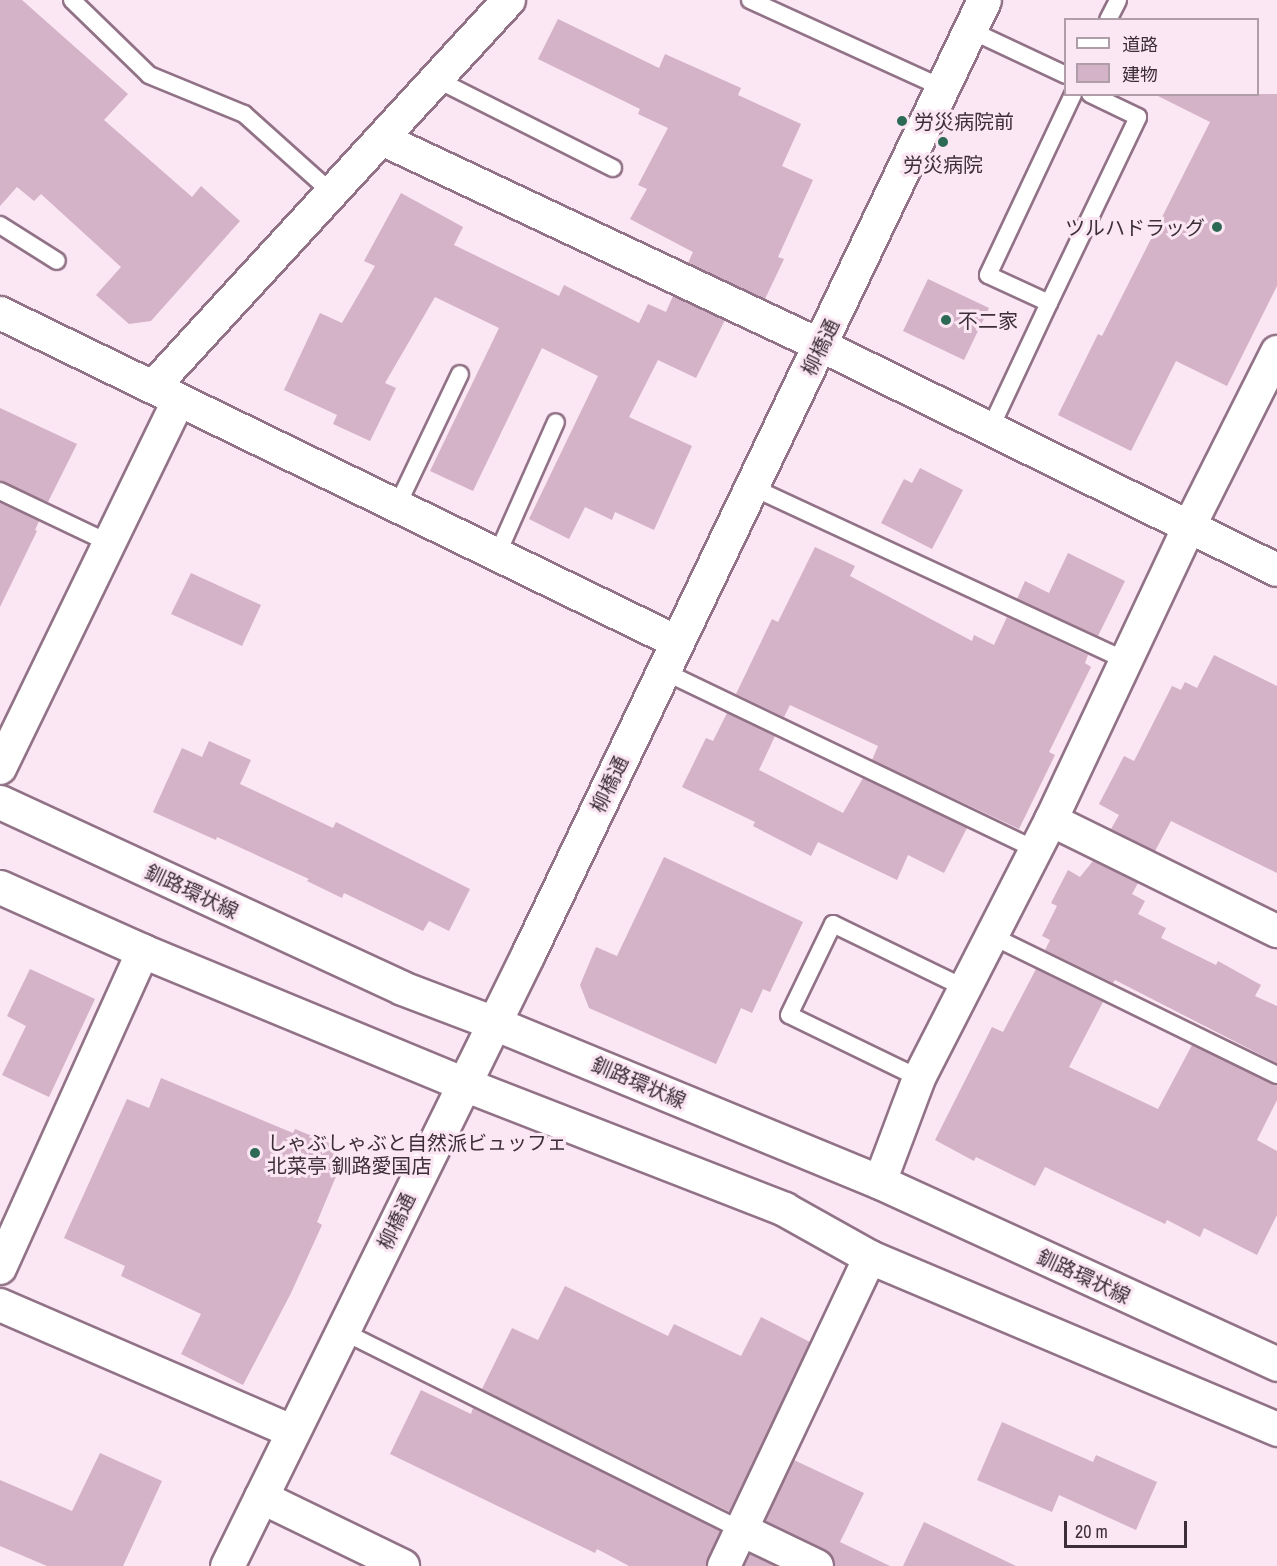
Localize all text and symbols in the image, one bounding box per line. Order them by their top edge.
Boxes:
legend [1064,18,1259,96]
text: 道路 [1122,32,1158,57]
text: 建物 [1122,62,1158,87]
place label: 労災病院前 [914,109,1014,133]
marker: 労災病院前 [895,114,909,128]
marker: 労災病院 [936,135,950,149]
place label: 労災病院 [903,152,983,176]
place label: ツルハドラッグ [1065,215,1205,239]
marker: ツルハドラッグ [1210,220,1224,234]
place label: 不二家 [958,308,1018,332]
marker: 不二家 [939,313,953,327]
street label: 柳橋通 [796,315,844,379]
street label: 柳橋通 [585,752,633,816]
street label: 釧路環状線 [142,859,242,923]
street label: 釧路環状線 [588,1051,690,1113]
place label: しゃぶしゃぶと自然派ビュッフェ 北菜亭 釧路愛国店 [267,1130,567,1177]
marker: しゃぶしゃぶと自然派ビュッフェ 北菜亭 釧路愛国店 [248,1146,262,1160]
street label: 柳橋通 [372,1189,420,1253]
street label: 釧路環状線 [1034,1244,1134,1308]
scale bar [1067,1509,1190,1547]
text: 20 m [1075,1519,1108,1544]

